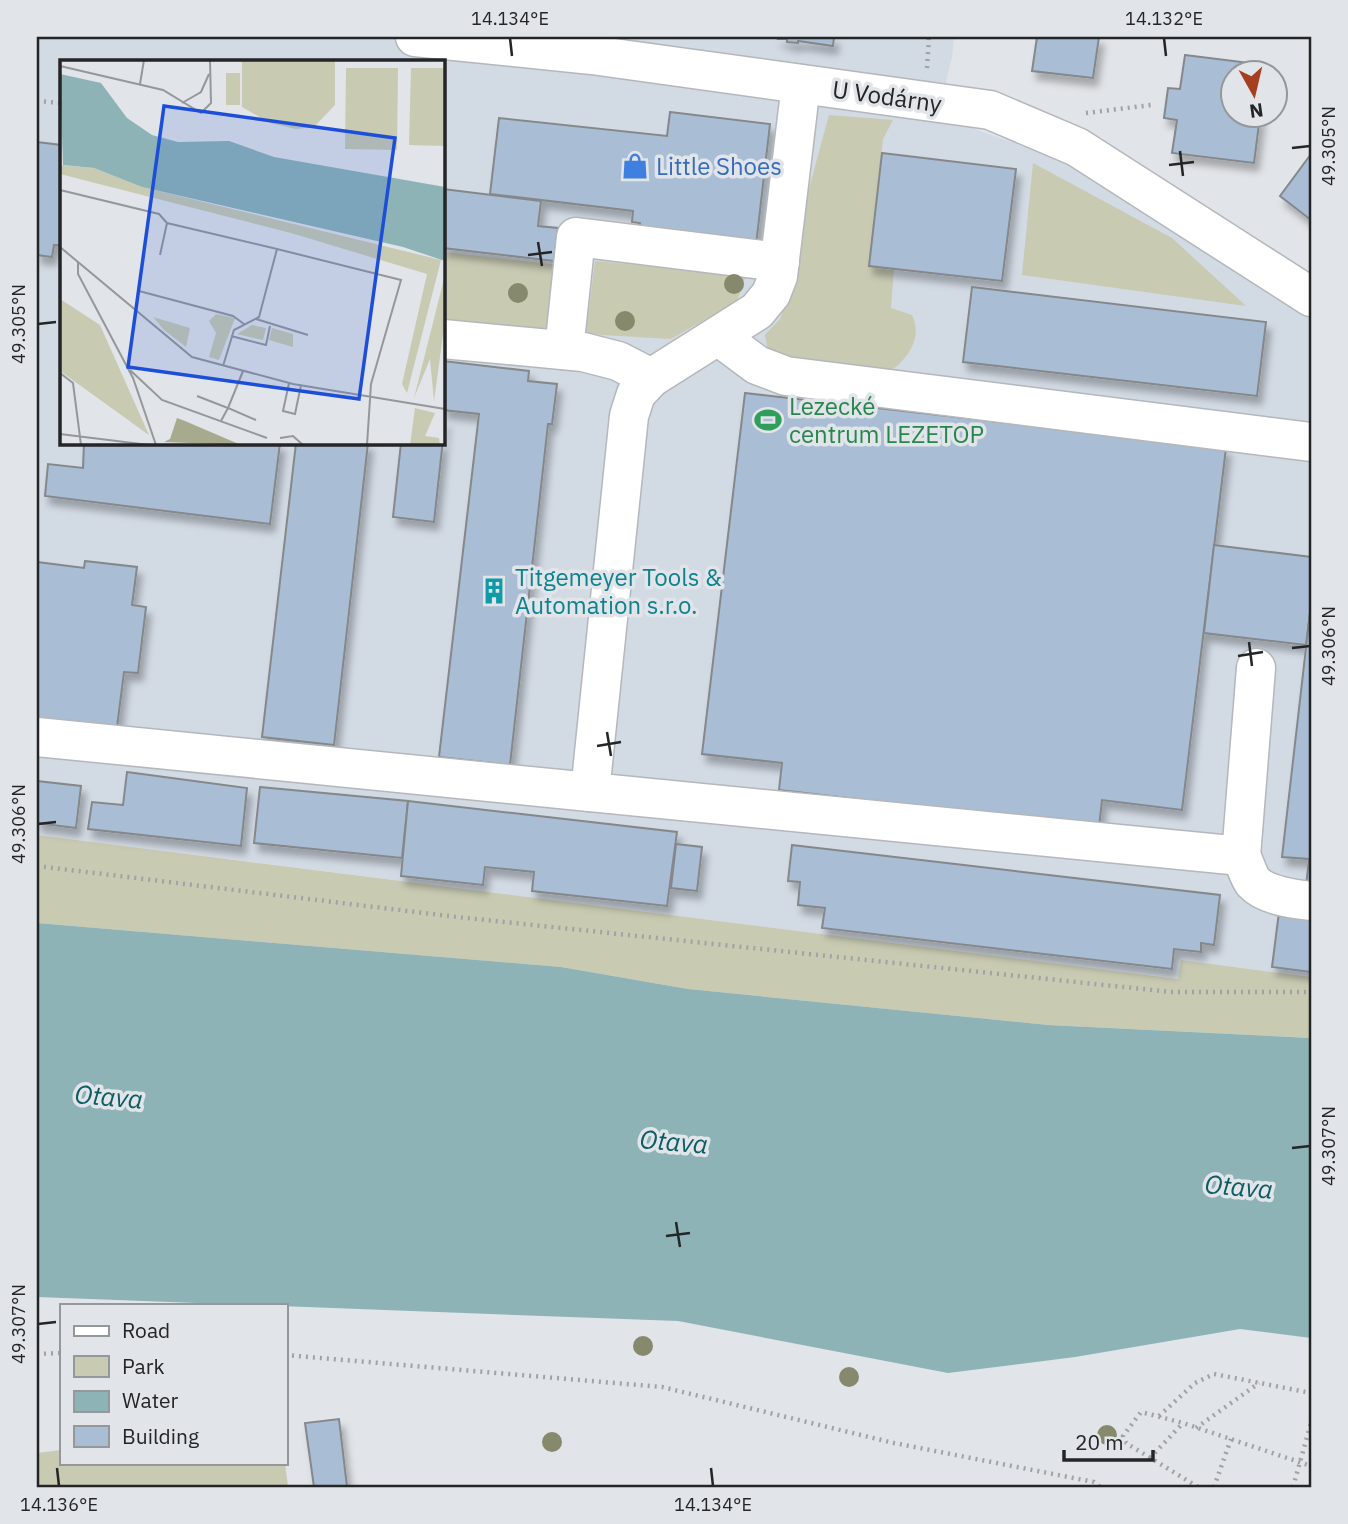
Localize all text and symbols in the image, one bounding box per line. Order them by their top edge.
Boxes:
text: 14.134°E [471,7,549,30]
text: 14.132°E [1125,7,1203,30]
inset map [60,60,444,444]
north arrow [1218,60,1288,130]
street label: U Vodárny [830,72,944,120]
text: N [1248,98,1265,124]
text: 49.305°N [1317,106,1340,186]
place label: Little Shoes [656,150,782,182]
shop icon: Little Shoes [620,151,650,181]
text: 49.305°N [7,284,30,364]
place label: Lezecké centrum LEZETOP [789,390,984,450]
sports icon: Lezecké centrum LEZETOP [753,405,783,435]
place label: Titgemeyer Tools & Automation s.r.o. [515,561,722,621]
building icon: Titgemeyer Tools & Automation s.r.o. [479,576,509,606]
text: 49.306°N [1317,606,1340,686]
text: 49.306°N [7,784,30,864]
water label: Otava [73,1076,145,1116]
text: 49.307°N [1317,1106,1340,1186]
water label: Otava [638,1121,710,1161]
water label: Otava [1203,1166,1275,1206]
text: 49.307°N [7,1284,30,1364]
legend [60,1304,287,1464]
text: Road [122,1316,170,1344]
text: Park [122,1352,165,1380]
text: Water [122,1386,179,1414]
scale bar [1064,1419,1154,1463]
text: Building [122,1422,199,1450]
text: 20 m [1075,1428,1124,1456]
text: 14.136°E [20,1493,98,1516]
text: 14.134°E [674,1493,752,1516]

